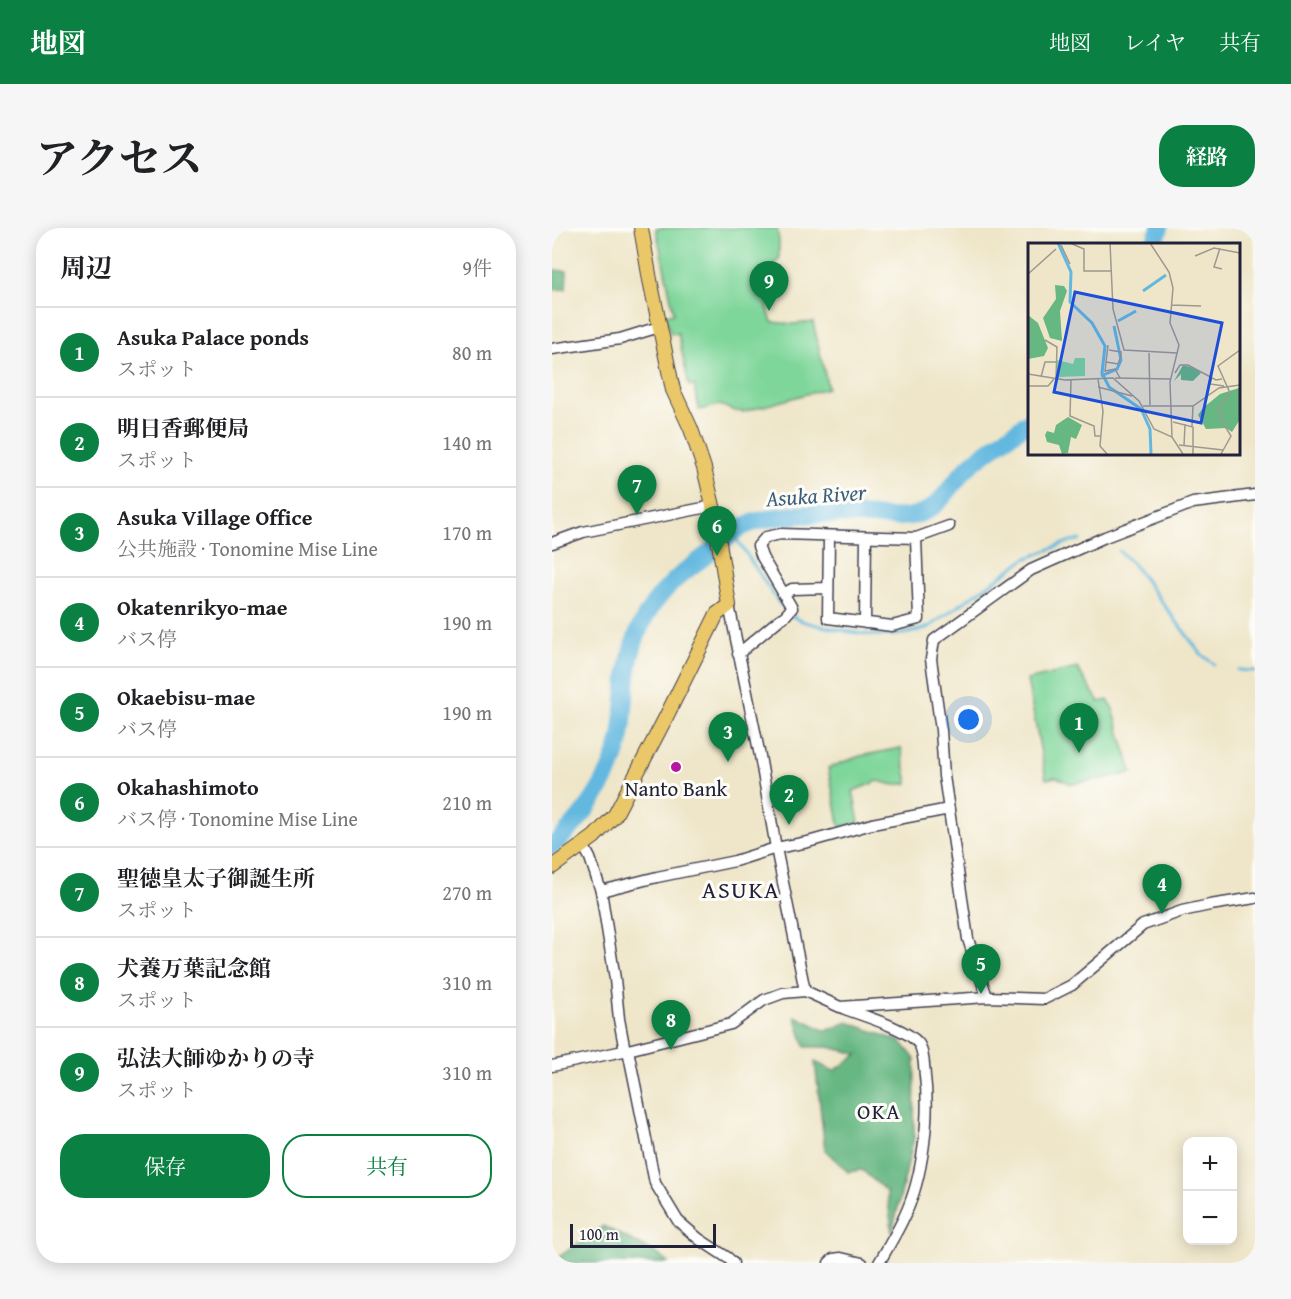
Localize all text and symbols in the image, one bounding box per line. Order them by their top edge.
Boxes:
text: 地図 [30,22,86,63]
text: 地図 [1049,27,1091,58]
text: レイヤ [1124,27,1186,58]
text: 共有 [1219,27,1261,58]
button: 経路 [1159,125,1255,187]
text: アクセス [36,127,203,188]
inset map [1028,243,1240,454]
text: 周辺 [60,248,112,287]
text: 9件 [462,253,492,282]
pin: 9 [750,262,788,311]
text: Asuka Palace ponds [117,321,309,353]
text: 1 [74,338,85,367]
text: 80 m [452,338,492,367]
text: スポット [117,354,197,383]
text: 明日香郵便局 [117,412,249,444]
text: 2 [74,428,85,457]
text: 140 m [442,428,492,457]
text: スポット [117,445,197,474]
pin: 7 [618,466,656,515]
water label: Asuka River [764,475,868,515]
text: Asuka Village Office [117,501,312,533]
pin: 6 [698,506,736,556]
text: 3 [74,518,85,547]
text: 170 m [442,518,492,547]
text: 公共施設 · Tonomine Mise Line [117,534,378,563]
text: Okatenrikyo-mae [117,591,288,623]
text: 4 [74,608,85,637]
text: 190 m [442,608,492,637]
text: バス停 [117,624,177,653]
text: Okaebisu-mae [117,681,255,713]
text: 5 [74,698,85,727]
text: 190 m [442,698,492,727]
pin: 1 [1060,704,1098,753]
your location [954,705,983,734]
pin: 3 [708,712,747,762]
text: バス停 [117,714,177,743]
marker: Nanto Bank [669,760,683,774]
text: Okahashimoto [117,771,259,803]
place label: Nanto Bank [625,773,728,804]
pin: 2 [770,776,808,825]
text: 6 [74,788,85,817]
text: 210 m [442,788,492,817]
text: バス停 · Tonomine Mise Line [117,804,358,833]
text: 聖徳皇太子御誕生所 [117,862,315,894]
pin: 4 [1142,864,1182,914]
district label: ASUKA [702,872,780,907]
text: 7 [74,878,85,907]
text: 270 m [442,878,492,907]
text: スポット [117,895,197,924]
pin: 5 [962,944,1000,994]
text: 犬養万葉記念館 [117,952,271,984]
text: 8 [74,968,85,997]
text: 310 m [442,968,492,997]
text: スポット [117,985,197,1014]
pin: 8 [652,1000,690,1050]
text: 弘法大師ゆかりの寺 [117,1042,315,1074]
text: 9 [74,1058,85,1087]
text: 310 m [442,1058,492,1087]
text: スポット [117,1075,197,1104]
district label: OKA [857,1095,901,1127]
button: 保存 [60,1134,270,1198]
button: 共有 [282,1134,492,1198]
map controls [1183,1137,1237,1245]
button: + [1183,1137,1237,1191]
button: − [1183,1191,1237,1245]
scale bar [570,1221,716,1248]
text: 100 m [579,1222,619,1246]

